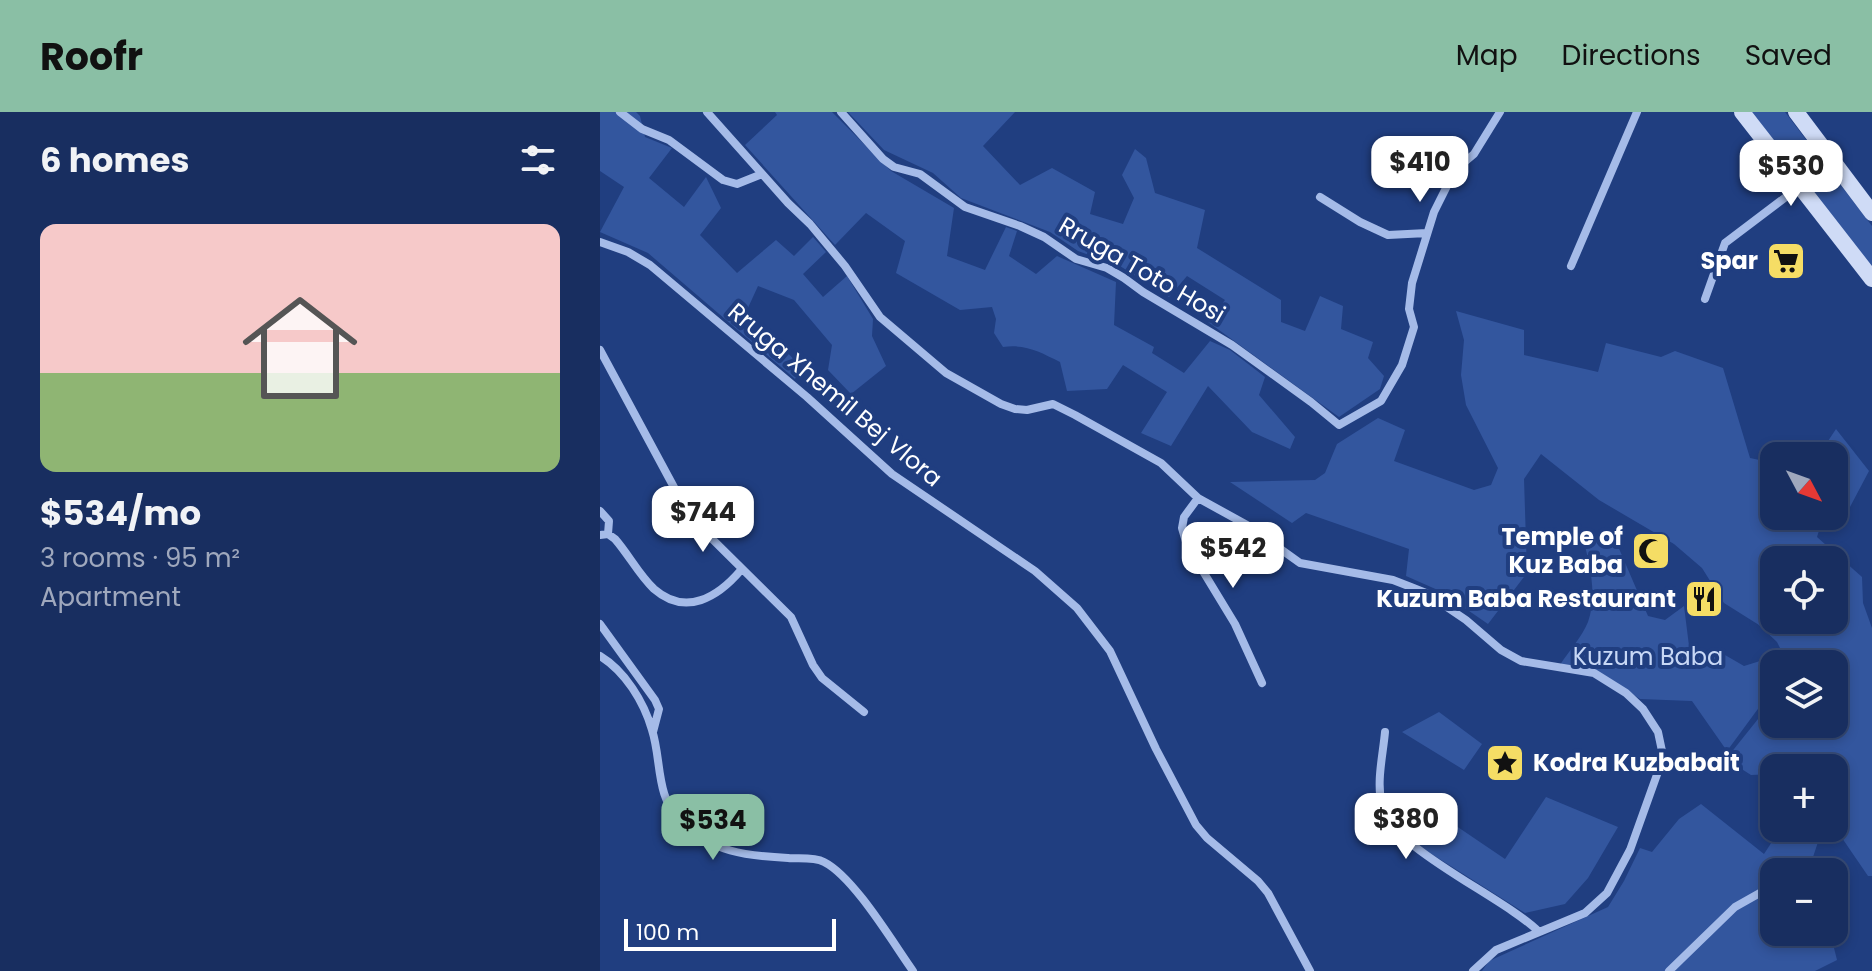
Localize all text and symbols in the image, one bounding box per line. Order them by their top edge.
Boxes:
text: Roofr [40,30,143,83]
text: Map [1456,36,1518,75]
text: Directions [1562,36,1701,75]
text: Saved [1745,36,1832,75]
text: 6 homes [40,136,189,184]
pin: $410 [1373,136,1467,204]
icon: filters [516,138,560,182]
pin: $530 [1744,140,1838,208]
text: $410 [1389,144,1451,180]
text: $530 [1758,148,1824,184]
street label: Rruga Toto Hosi [1053,209,1231,331]
supermarket icon: Spar [1765,240,1807,282]
place label: Spar [1700,244,1758,277]
icon: home [228,276,372,420]
street label: Rruga Xhemil Bej Vlora [721,295,950,494]
north arrow [1760,442,1848,530]
map controls [1760,442,1848,946]
pin: $744 [656,486,750,554]
text: $534/mo [40,489,201,537]
text: $744 [670,494,736,530]
place label: Temple of Kuz Baba [1501,520,1623,581]
pin: $542 [1186,522,1280,590]
text: $542 [1200,530,1266,566]
mosque icon: Temple of Kuz Baba [1630,530,1672,572]
text: 3 rooms · 95 m² [40,540,240,576]
button: locate [1760,546,1848,634]
restaurant icon: Kuzum Baba Restaurant [1683,578,1725,620]
text: Apartment [40,579,181,615]
place label: Kuzum Baba Restaurant [1376,582,1676,615]
park label: Kuzum Baba [1573,640,1723,673]
button: layers [1760,650,1848,738]
place icon: Kodra Kuzbabait [1484,742,1526,784]
place label: Kodra Kuzbabait [1533,746,1740,779]
button: + [1760,754,1848,842]
pin: $380 [1359,793,1453,861]
pin: $534 [666,794,760,862]
text: $380 [1373,801,1439,837]
text: $534 [679,802,747,838]
button: − [1760,858,1848,946]
scale bar [624,915,836,951]
text: 100 m [636,917,699,948]

